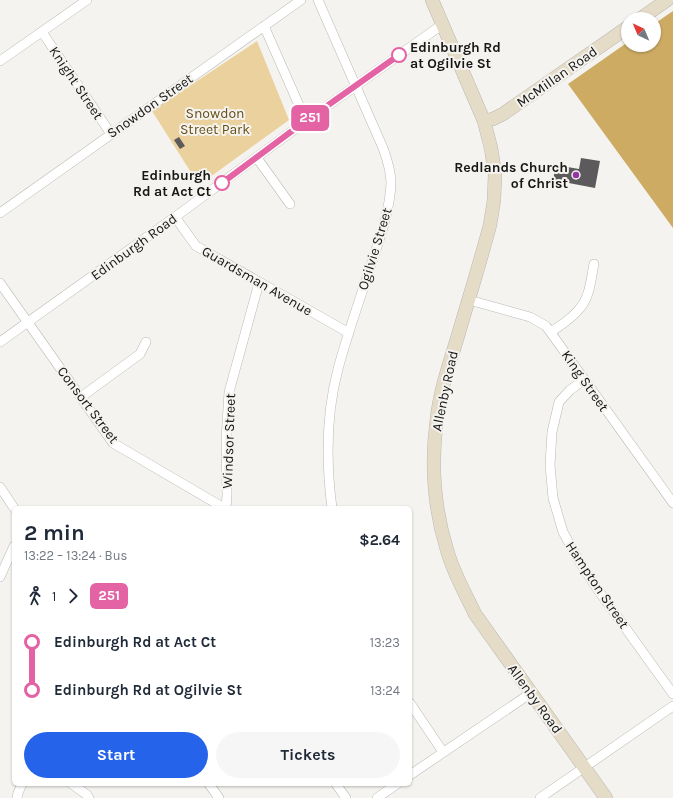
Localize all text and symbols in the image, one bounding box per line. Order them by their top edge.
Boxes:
north arrow [621,12,661,52]
map controls [621,12,661,52]
place label: Edinburgh Rd at Ogilvie St [410,39,501,72]
street label: Knight Street [45,43,107,123]
street label: McMillan Road [513,43,601,111]
marker: Edinburgh Rd at Ogilvie St [391,47,407,63]
street label: Snowdon Street [104,70,196,142]
park label: Snowdon Street Park [180,105,250,138]
line badge: 251 [287,105,333,131]
text: 251 [299,109,321,126]
place label: Redlands Church of Christ [454,159,568,192]
place label: Edinburgh Rd at Act Ct [133,167,211,200]
marker: Redlands Church of Christ [571,170,581,180]
marker: Edinburgh Rd at Act Ct [214,175,230,191]
street label: Ogilvie Street [354,206,396,292]
street label: Edinburgh Road [88,210,180,284]
street label: Guardsman Avenue [199,242,315,320]
street label: King Street [558,347,612,415]
street label: Allenby Road [428,349,462,433]
street label: Consort Street [54,363,122,447]
street label: Windsor Street [219,393,239,489]
text: 2 min [24,520,85,546]
text: $2.64 [359,531,400,549]
street label: Hampton Street [562,538,632,632]
text: 13:22 – 13:24 · Bus [24,548,127,563]
icon: walk [24,585,46,607]
icon: forward [62,585,84,607]
text: 251 [98,587,120,604]
text: 1 [52,589,56,604]
text: Edinburgh Rd at Act Ct [54,633,216,651]
text: 13:23 [370,635,400,650]
street label: Allenby Road [504,661,566,737]
text: Edinburgh Rd at Ogilvie St [54,681,242,699]
text: 13:24 [370,683,400,698]
button: Start [24,732,208,778]
button: Tickets [216,732,400,778]

